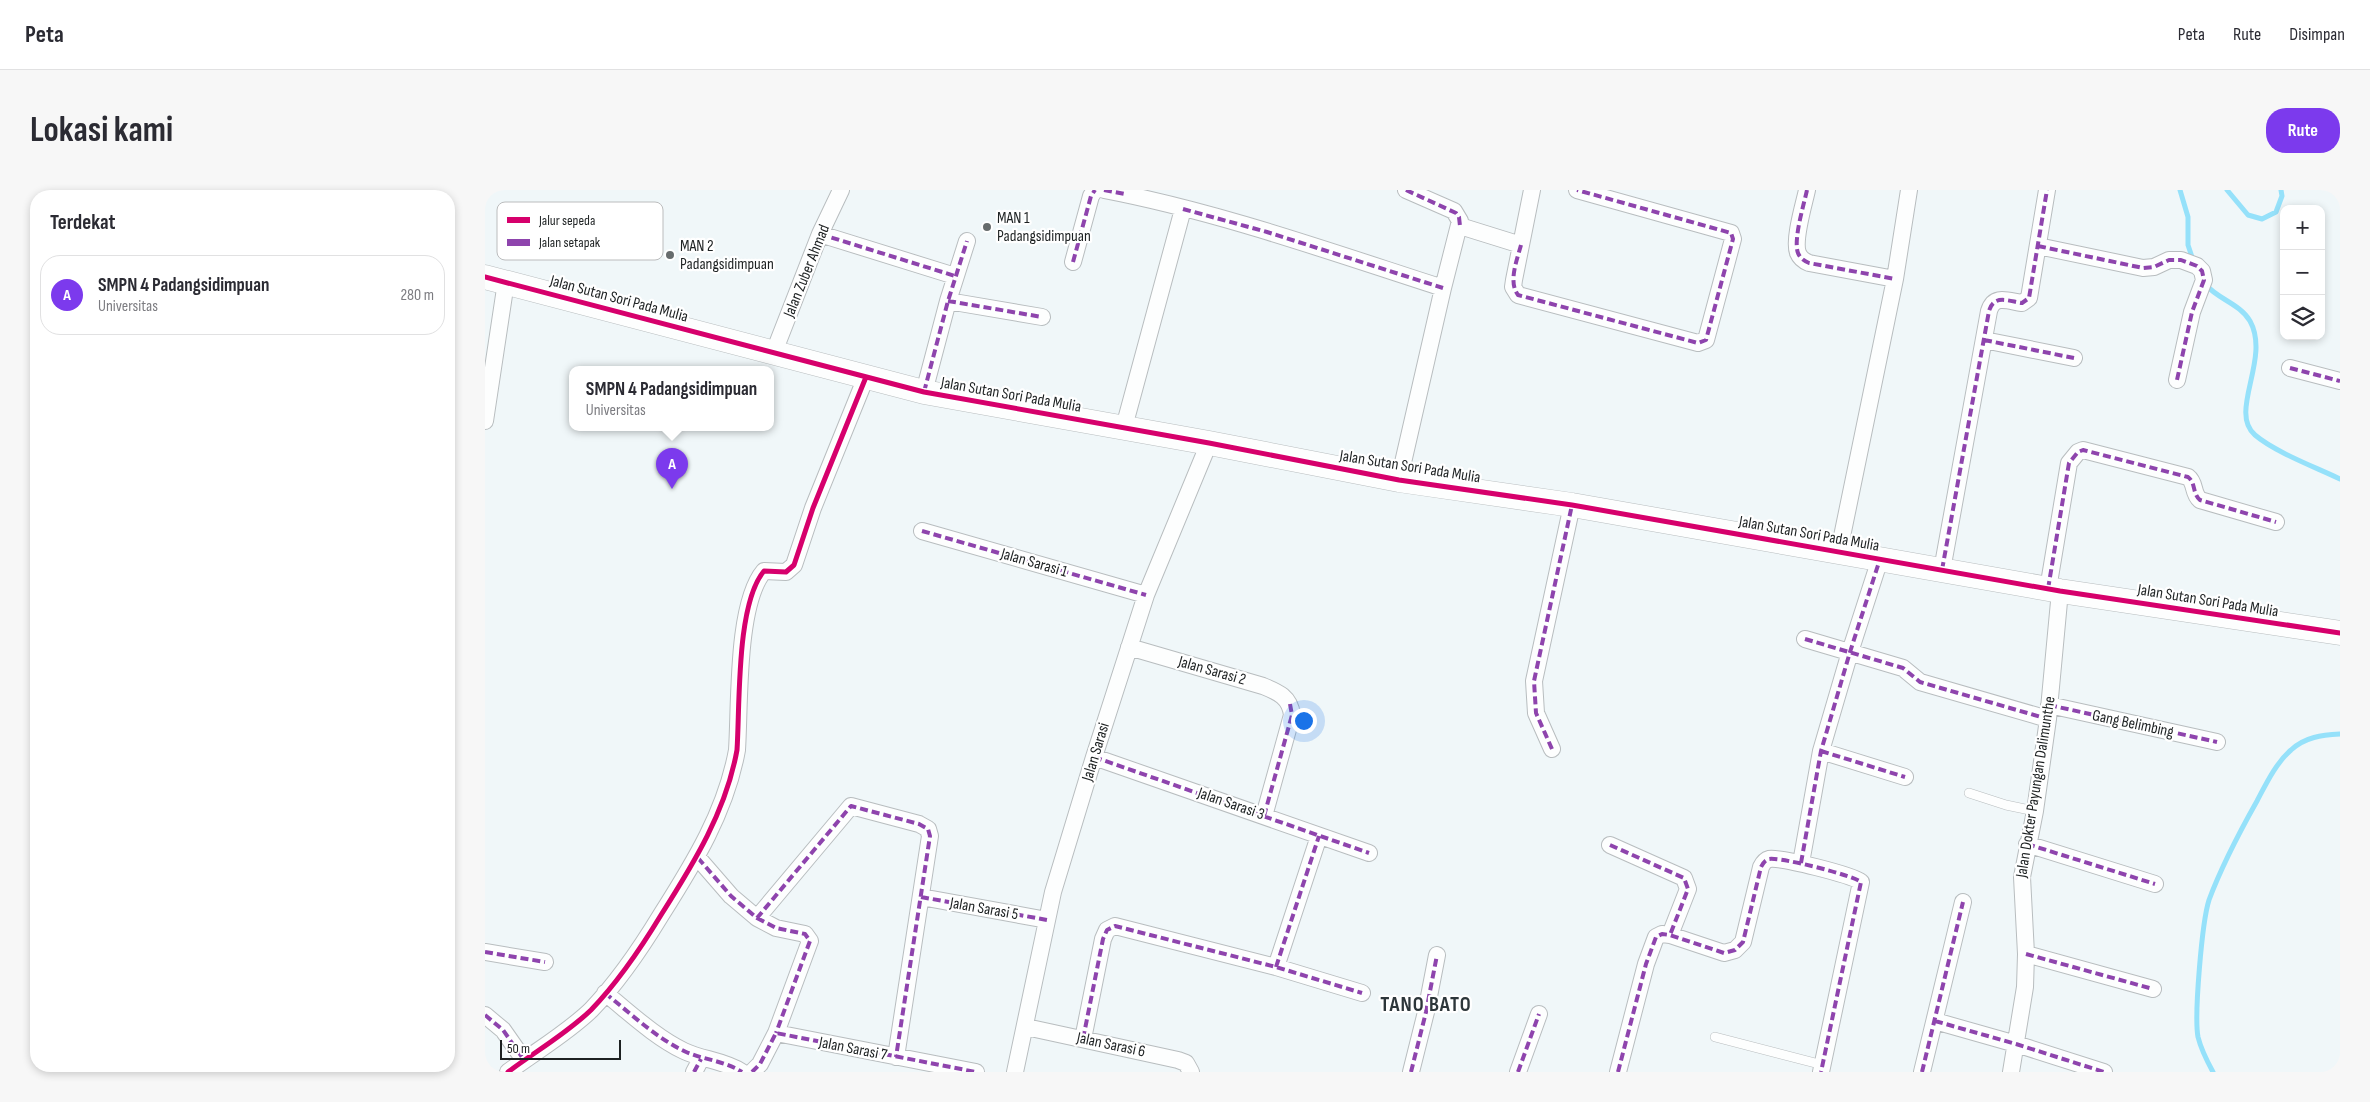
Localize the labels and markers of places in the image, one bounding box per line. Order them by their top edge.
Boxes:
place label: MAN 1 Padangsidimpuan [997,209,1091,246]
marker: MAN 1 Padangsidimpuan [981,221,993,233]
place label: MAN 2 Padangsidimpuan [680,237,774,274]
marker: MAN 2 Padangsidimpuan [664,249,676,261]
pin: A [656,448,688,489]

